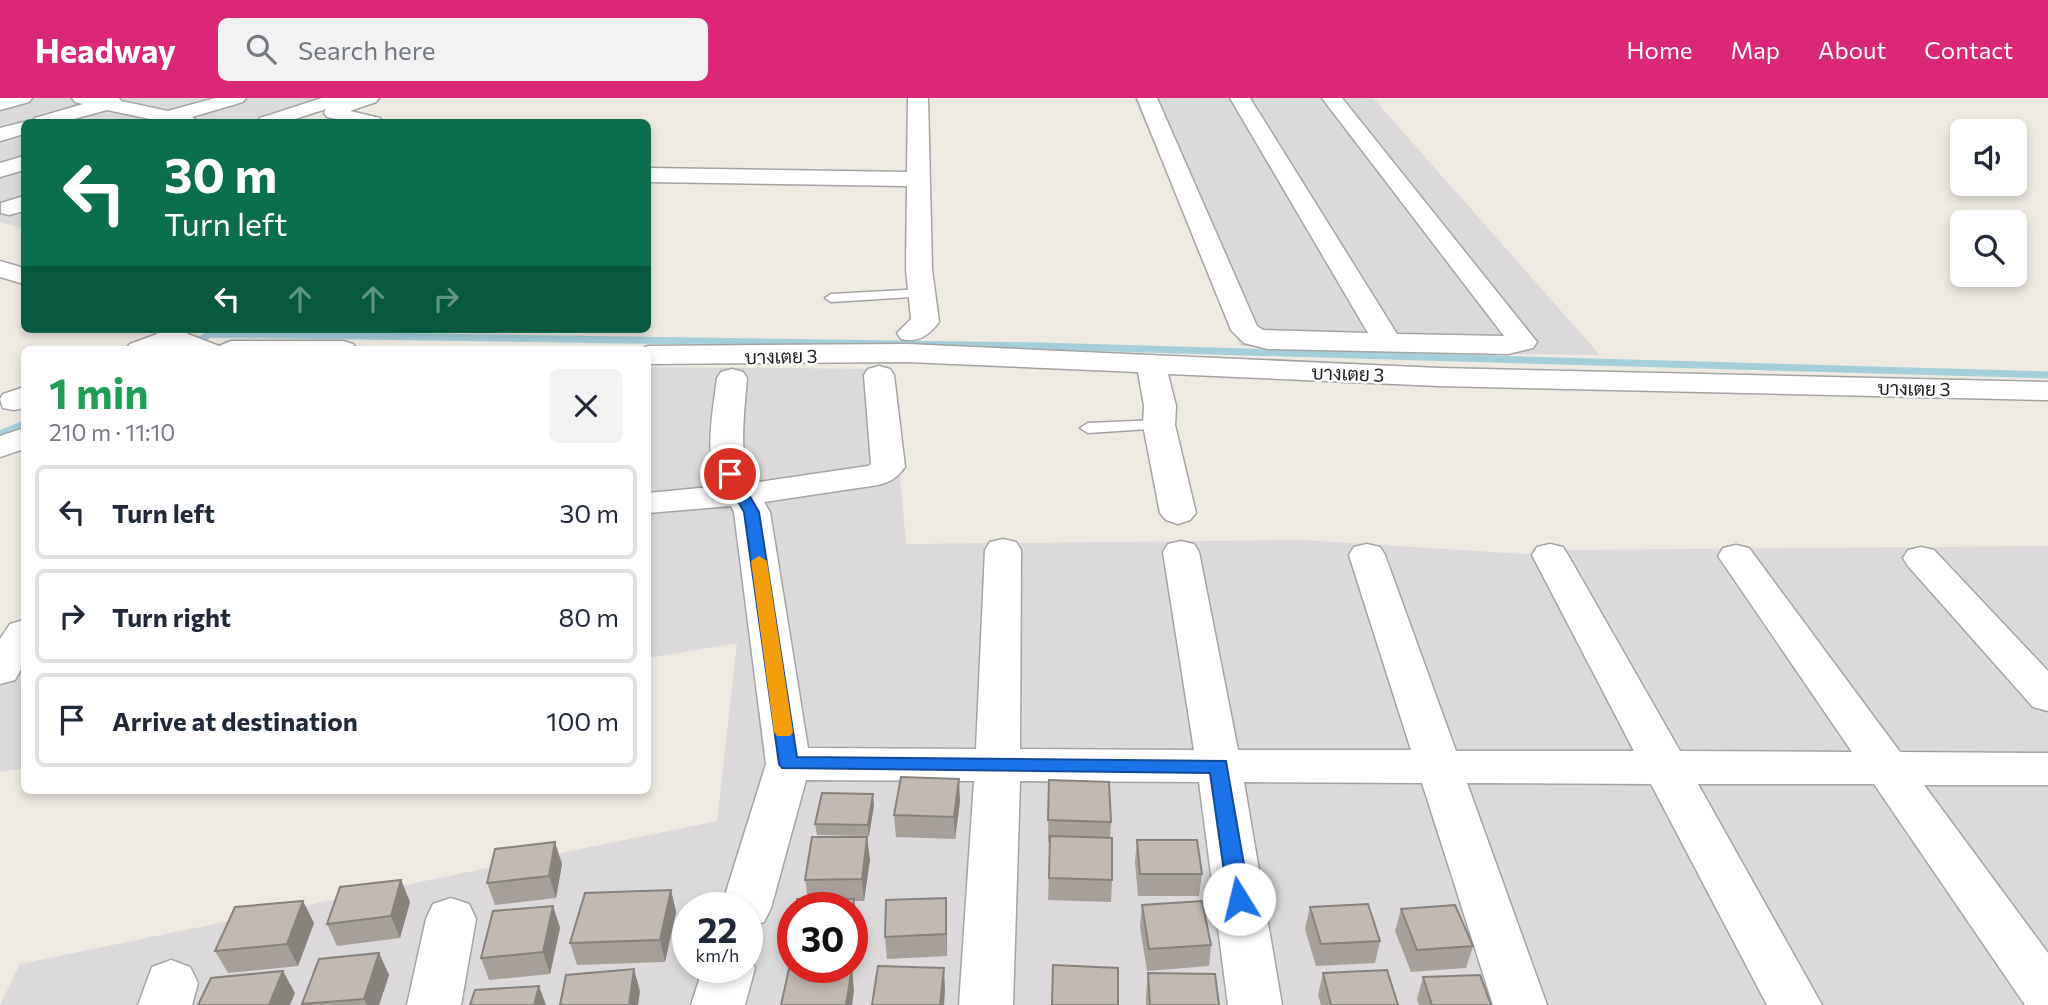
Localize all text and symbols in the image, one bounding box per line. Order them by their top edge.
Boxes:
search box [218,18,708,81]
text: Headway [35,29,176,70]
icon: search [242,30,280,68]
text: Search here [298,34,436,65]
text: Home [1627,35,1693,64]
text: Map [1731,35,1780,64]
text: About [1818,35,1886,64]
text: Contact [1924,35,2013,64]
map controls [1950,119,2027,287]
button: sound [1950,119,2027,196]
text: 30 m [164,143,277,203]
icon: left [49,147,140,238]
text: Turn left [164,203,288,243]
button: search [1950,210,2027,287]
icon: left [208,280,246,318]
icon: ahead [281,280,319,318]
icon: ahead [354,280,392,318]
icon: right [427,280,465,318]
street label: บางเตย 3 [744,344,818,368]
street label: บางเตย 3 [1311,360,1385,386]
text: 1 min [49,366,149,418]
button: close [549,369,623,443]
street label: บางเตย 3 [1877,376,1951,400]
text: 210 m · 11:10 [49,418,175,446]
pin [700,444,760,504]
icon: arrive [711,455,749,493]
icon: left [53,493,91,531]
text: Turn left [112,497,215,528]
text: 30 m [560,497,619,528]
icon: right [53,597,91,635]
text: Turn right [112,601,231,632]
text: 80 m [559,601,619,632]
icon: arrive [53,701,91,739]
text: Arrive at destination [112,705,358,736]
text: 100 m [546,705,619,736]
position arrow [1202,862,1276,936]
speed limit sign: 30 [777,892,868,983]
text: 22 [698,907,737,950]
text: km/h [696,944,739,966]

